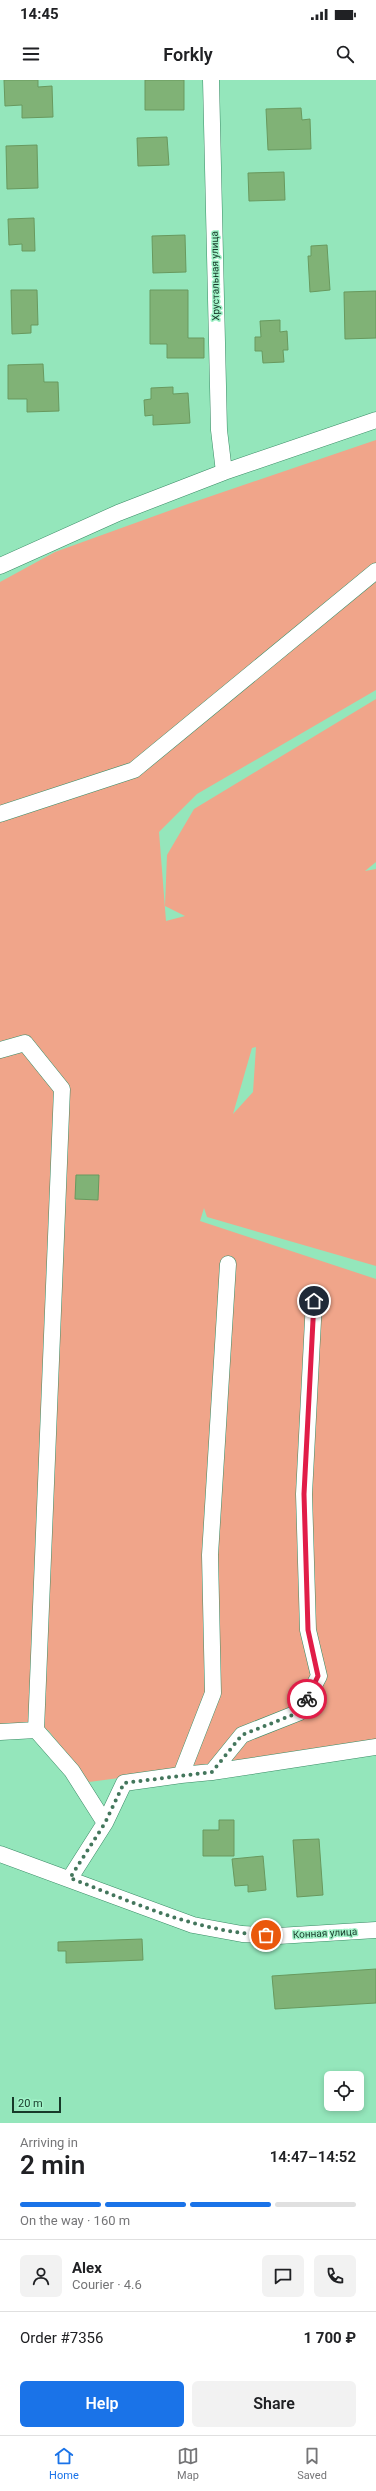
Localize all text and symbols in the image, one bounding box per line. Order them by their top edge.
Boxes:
text: 14:45 [20,5,59,23]
icon: menu [20,43,42,65]
icon: search [334,43,356,65]
text: Forkly [163,44,213,65]
street label: Хрустальная улица [209,231,221,321]
pin [297,1284,331,1318]
icon: home [303,1290,325,1312]
courier [287,1679,327,1719]
icon: bike [296,1688,318,1710]
pin [249,1918,283,1952]
icon: bag [255,1924,277,1946]
street label: Конная улица [293,1926,357,1940]
map controls [324,2071,364,2111]
button: locate [324,2071,364,2111]
scale bar [12,2095,61,2114]
text: 20 m [18,2097,43,2110]
text: Arriving in [20,2135,78,2150]
text: 14:47–14:52 [270,2148,356,2166]
text: 2 min [20,2150,85,2180]
text: On the way · 160 m [20,2213,130,2228]
button: person [20,2255,62,2297]
button: chat [262,2255,304,2297]
button: phone [314,2255,356,2297]
text: Alex [72,2259,102,2277]
text: Courier · 4.6 [72,2277,142,2292]
text: Order #7356 [20,2329,103,2347]
text: 1 700 ₽ [304,2329,356,2347]
button: Help [20,2381,184,2427]
button: Share [192,2381,356,2427]
tab: Home [49,2445,79,2482]
tab: Map [177,2445,199,2482]
tab: Saved [297,2445,327,2482]

